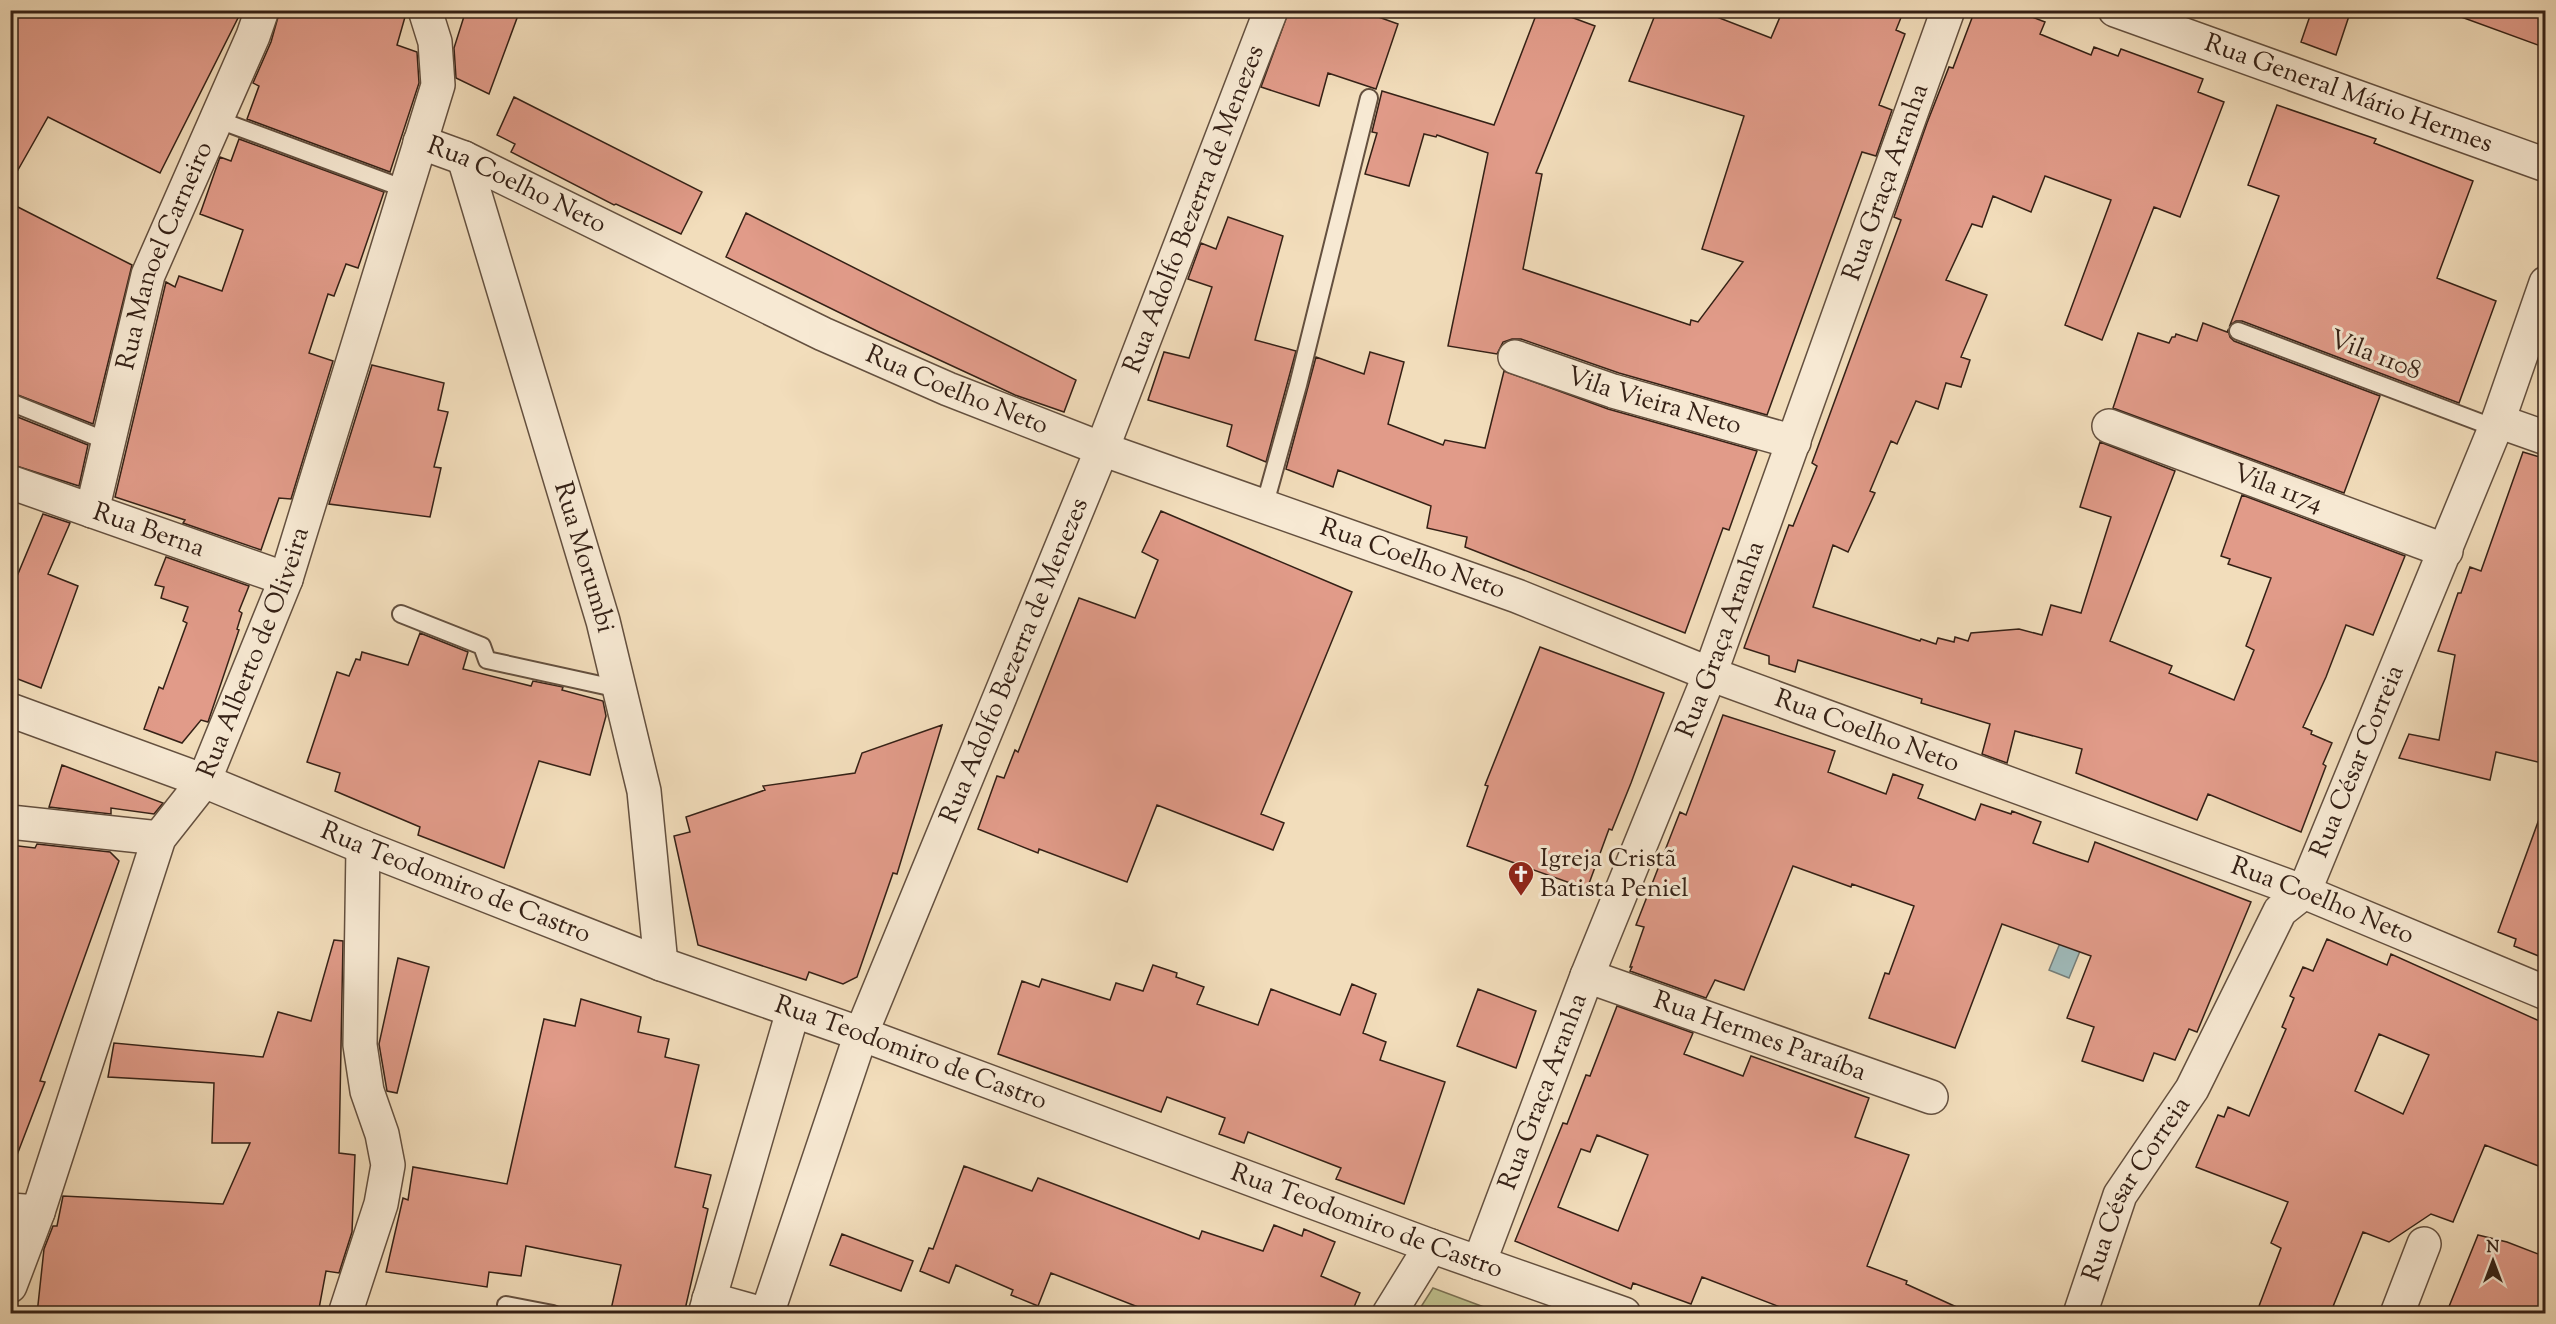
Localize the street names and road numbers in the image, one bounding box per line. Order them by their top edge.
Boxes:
street label: Rua General Mário Hermes [2199,25,2498,163]
street label: Rua Adolfo Bezerra de Menezes [1114,40,1274,379]
street label: Rua Graça Aranha [1834,78,1939,286]
street label: Rua Coelho Neto [422,128,613,243]
street label: Rua Manoel Carneiro [108,136,223,374]
street label: Vila 1108 [2324,322,2426,390]
street label: Rua Coelho Neto [860,336,1054,445]
street label: Vila Vieira Neto [1562,358,1746,445]
street label: Vila 1174 [2227,455,2328,522]
street label: Rua Morumbi [544,477,624,637]
street label: Rua Adolfo Bezerra de Menezes [931,492,1098,829]
street label: Rua Berna [88,494,210,567]
street label: Rua Coelho Neto [1315,509,1510,609]
street label: Rua Alberto de Oliveira [189,523,319,784]
street label: Rua Graça Aranha [1667,536,1775,743]
street label: Rua César Correia [2302,659,2414,864]
street label: Rua Coelho Neto [1769,681,1965,782]
street label: Rua Teodomiro de Castro [315,813,596,953]
street label: Rua Coelho Neto [2225,848,2420,954]
street label: Rua Hermes Paraíba [1648,982,1871,1091]
street label: Rua Teodomiro de Castro [769,987,1052,1120]
street label: Rua Graça Aranha [1490,988,1597,1195]
street label: Rua César Correia [2074,1089,2200,1286]
street label: Rua Teodomiro de Castro [1225,1154,1508,1288]

